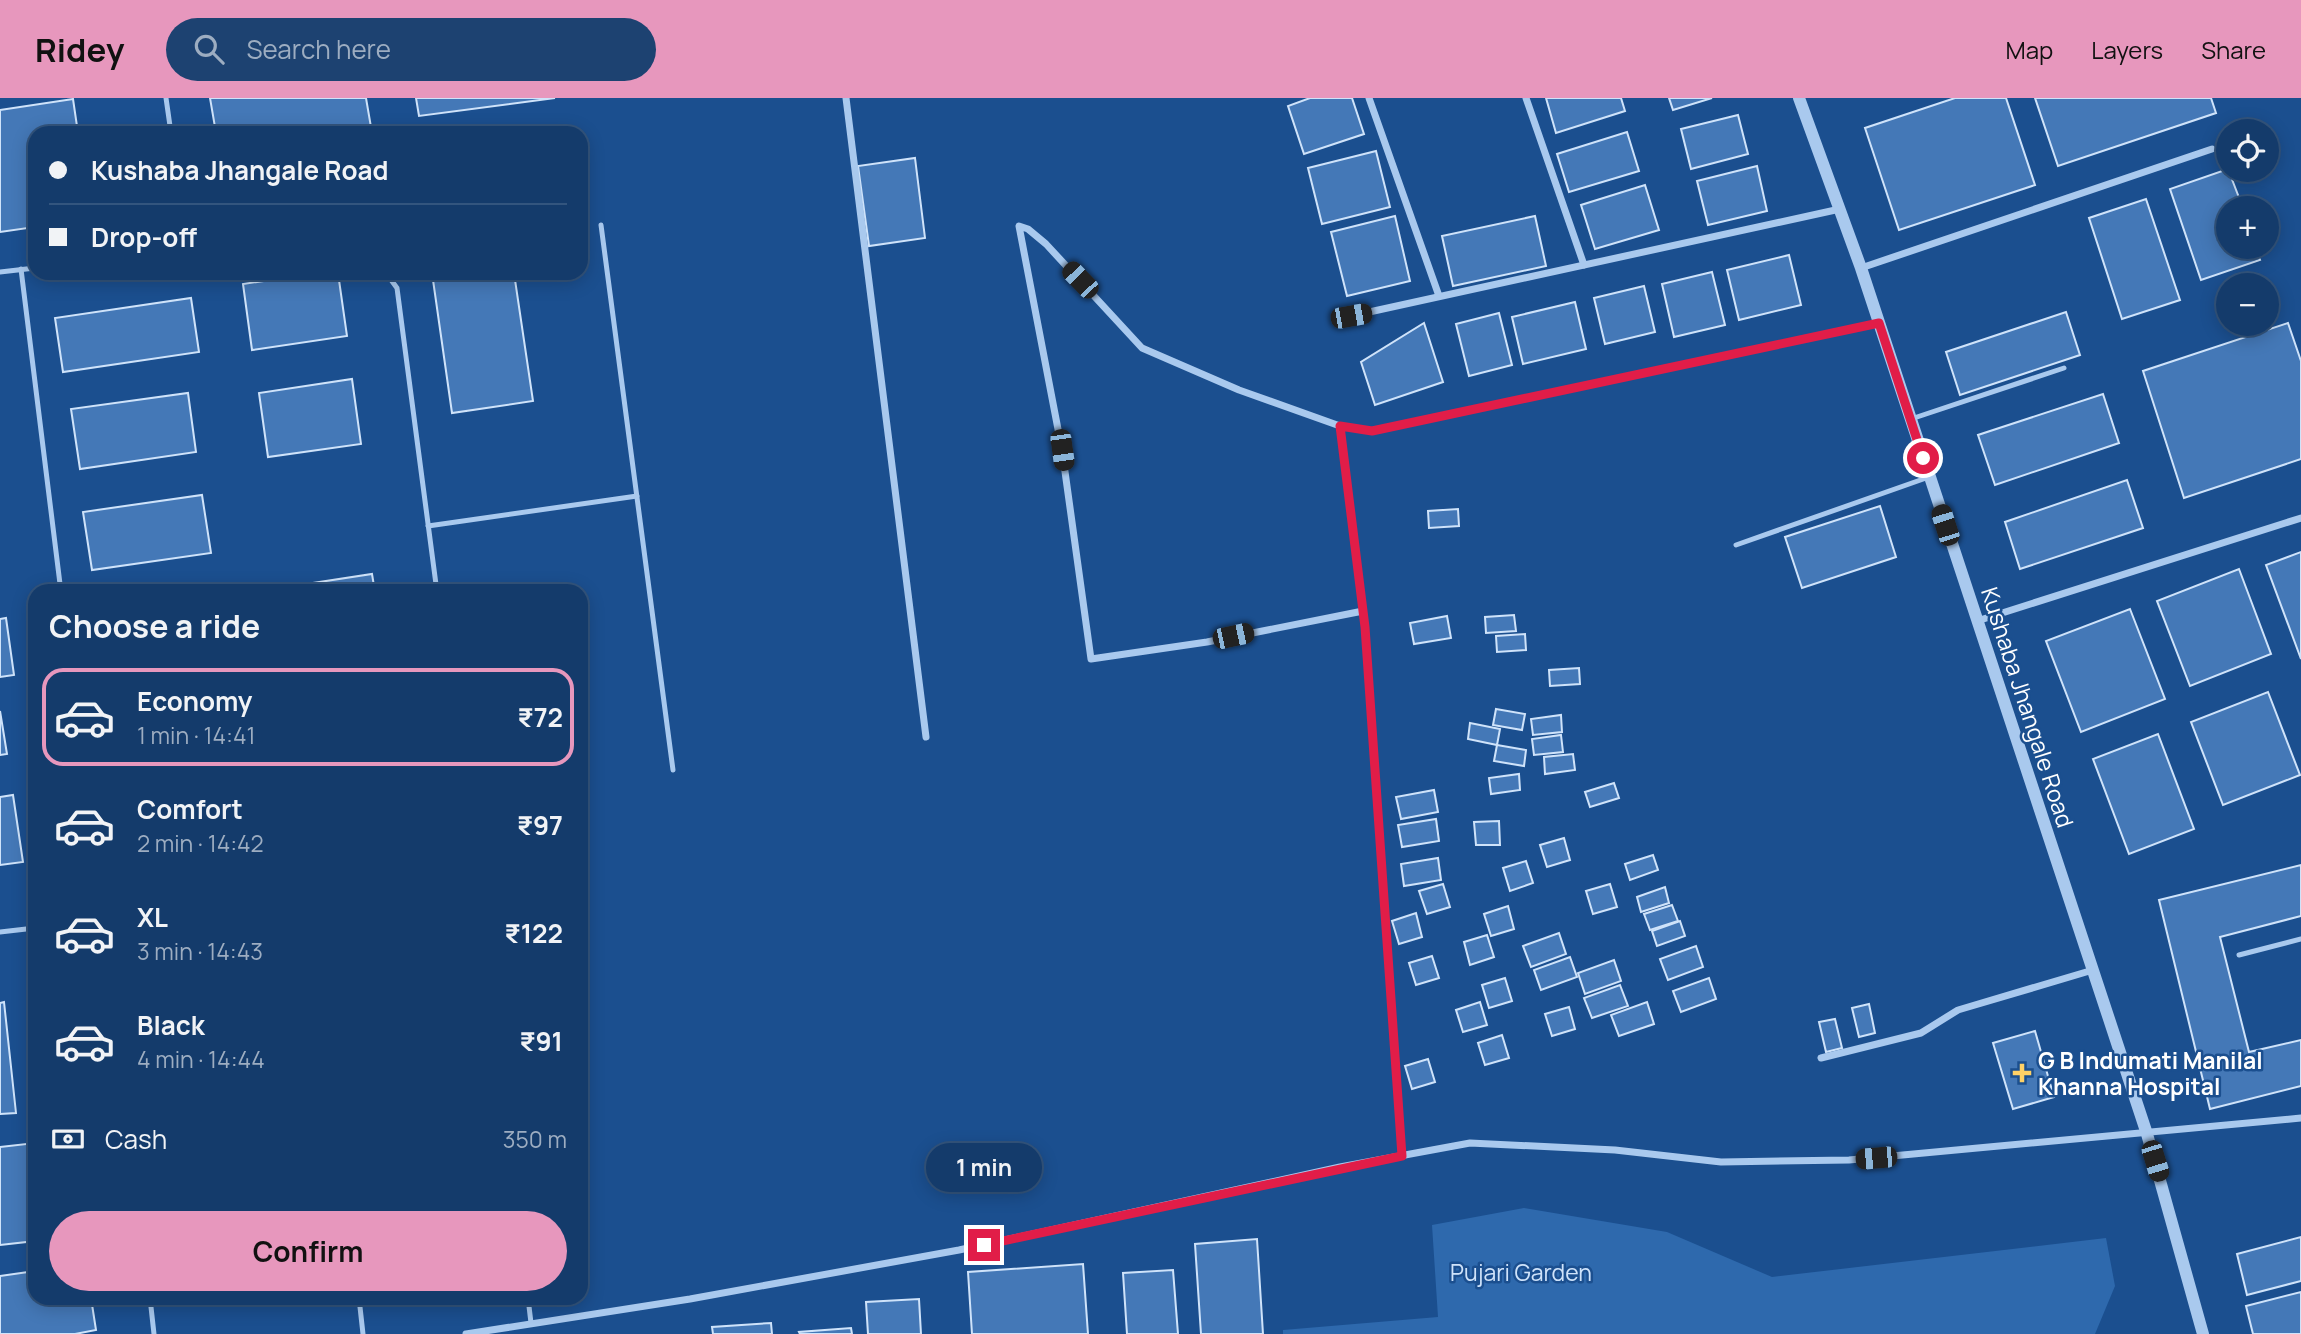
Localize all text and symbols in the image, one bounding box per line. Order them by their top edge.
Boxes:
search box [166,18,656,81]
text: Ridey [35,27,124,72]
icon: search [190,30,228,68]
text: Search here [246,31,391,67]
text: Map [2006,33,2053,66]
text: Layers [2091,33,2163,66]
text: Share [2201,33,2266,66]
map controls [2216,119,2279,336]
button: locate [2216,119,2279,182]
text: Kushaba Jhangale Road [91,152,389,188]
button: + [2216,196,2279,259]
text: Drop-off [91,219,197,255]
car [1058,258,1103,302]
button: − [2216,273,2279,336]
car [1329,302,1374,330]
car [1049,428,1076,472]
route start [1907,442,1939,474]
car [1929,502,1962,548]
street label: Kushaba Jhangale Road [1974,583,2082,831]
text: Choose a ride [49,604,260,648]
car [1211,621,1256,651]
text: Economy [137,683,252,719]
icon: car [53,686,116,749]
text: ₹72 [518,699,563,735]
text: 1 min · 14:41 [137,719,255,751]
text: Comfort [137,791,243,827]
icon: car [53,794,116,857]
text: ₹97 [517,807,563,843]
text: 2 min · 14:42 [137,827,264,859]
text: XL [137,899,168,935]
icon: car [53,902,116,965]
text: ₹122 [505,915,563,951]
text: 3 min · 14:43 [137,935,263,967]
text: Black [137,1007,205,1043]
icon: car [53,1010,116,1073]
text: ₹91 [519,1023,563,1059]
text: 4 min · 14:44 [137,1043,265,1075]
place label: G B Indumati Manilal Khanna Hospital [2038,1044,2263,1102]
marker: G B Indumati Manilal Khanna Hospital [2012,1063,2032,1083]
icon: cash [49,1120,87,1158]
text: Cash [105,1121,167,1157]
text: 350 m [503,1123,567,1155]
car [2139,1138,2172,1184]
callout: 1 min [926,1144,1042,1192]
car [1855,1146,1898,1170]
text: 1 min [956,1151,1012,1183]
button: Confirm [49,1211,567,1291]
route end [968,1229,1000,1261]
park label: Pujari Garden [1450,1256,1592,1288]

